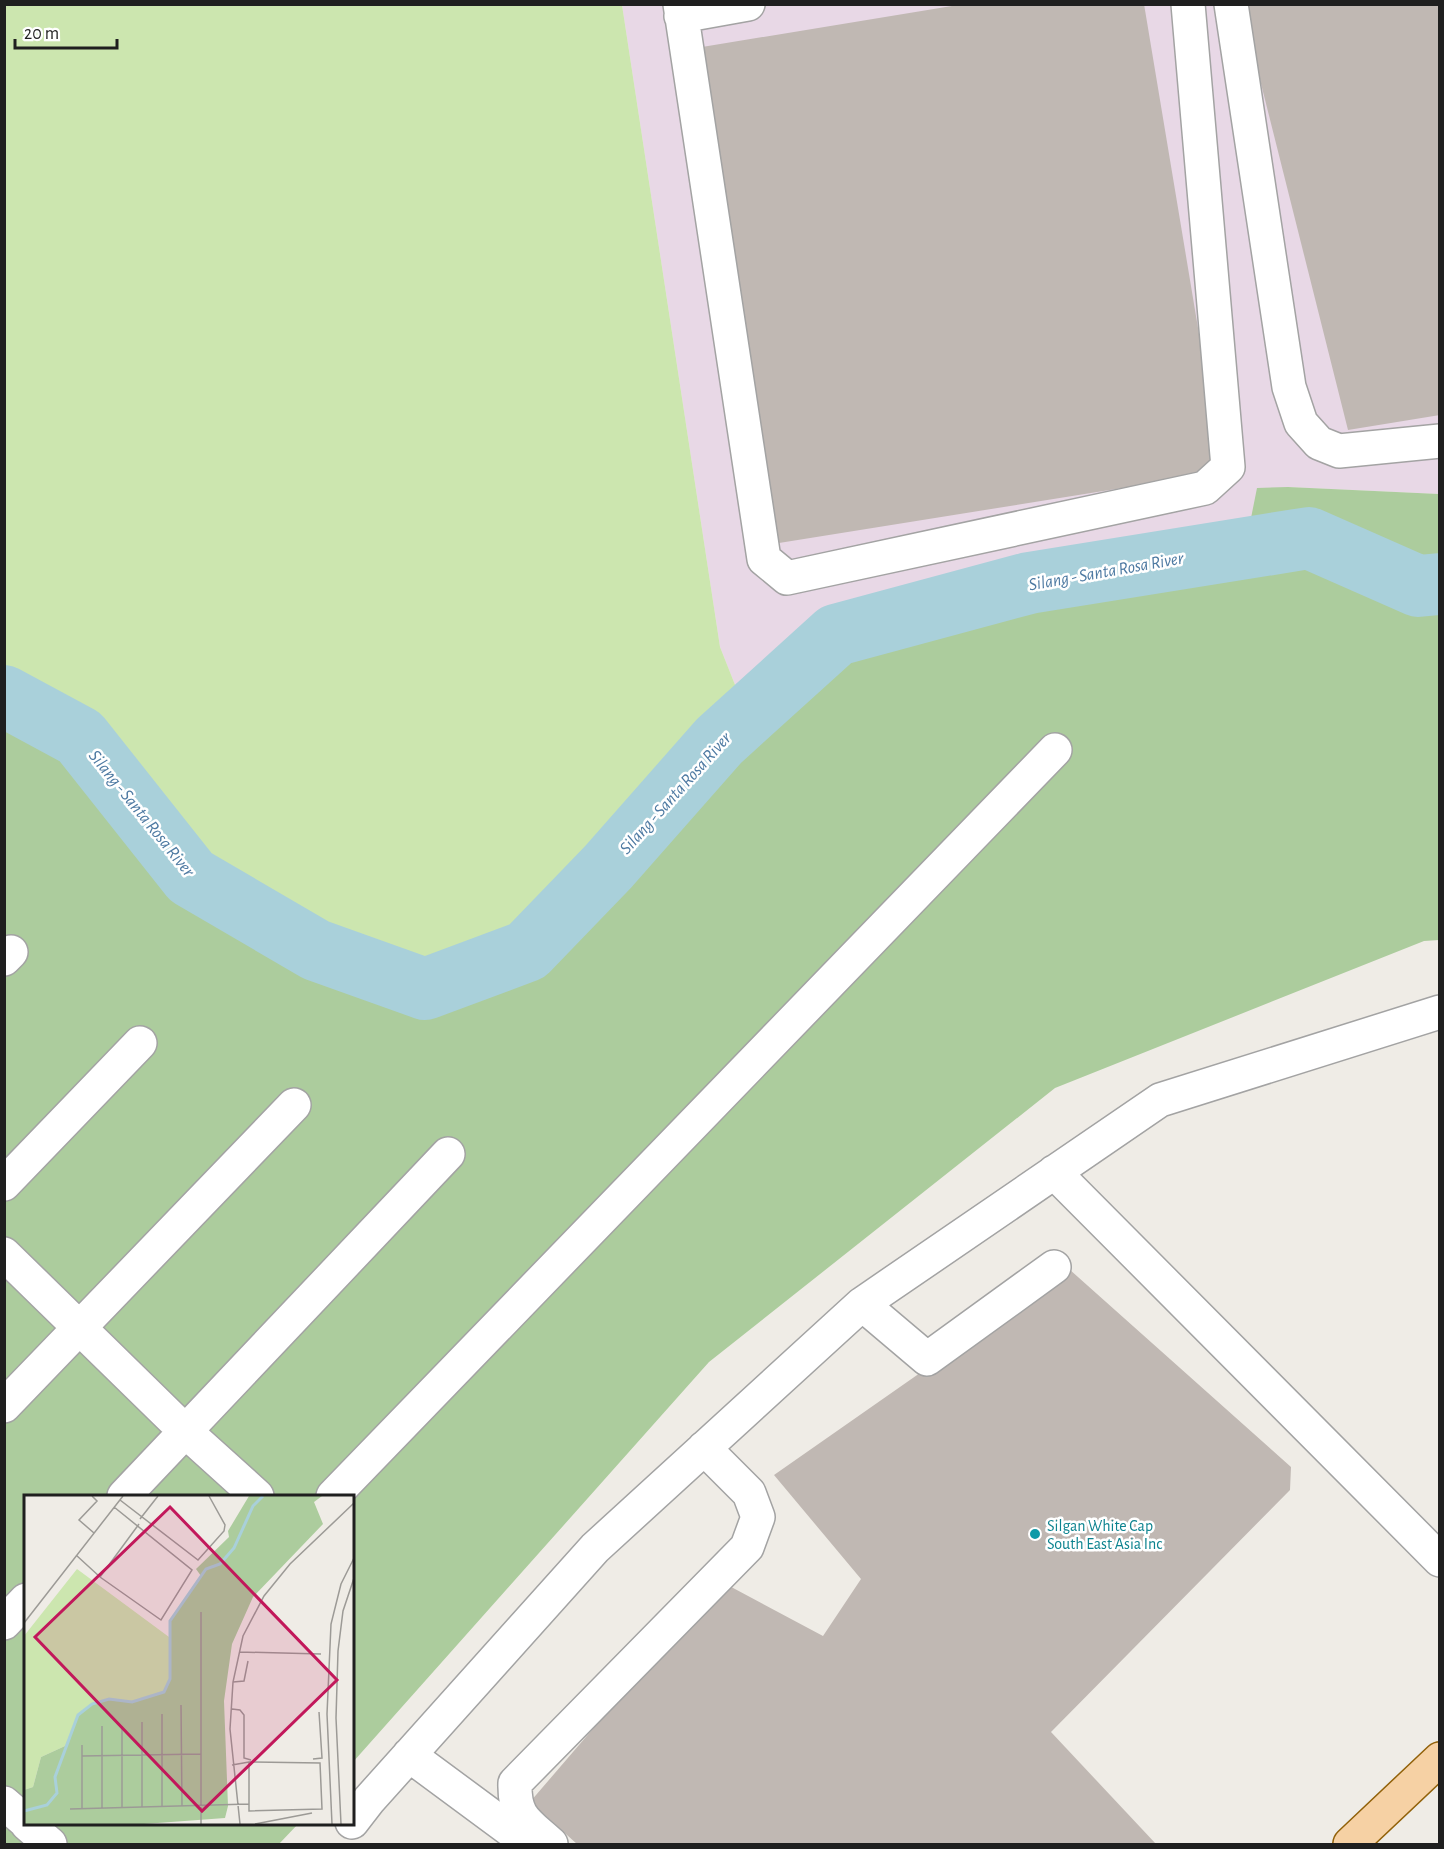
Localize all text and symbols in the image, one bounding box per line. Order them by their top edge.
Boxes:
scale bar [15,12,117,50]
text: 20 m [24,25,59,43]
water label: Silang - Santa Rosa River [1027,549,1186,594]
water label: Silang - Santa Rosa River [617,728,736,858]
water label: Silang - Santa Rosa River [85,747,198,881]
inset map [24,1495,354,1825]
place label: Silgan White Cap South East Asia Inc [1047,1518,1162,1552]
marker: Silgan White Cap South East Asia Inc [1028,1527,1042,1541]

